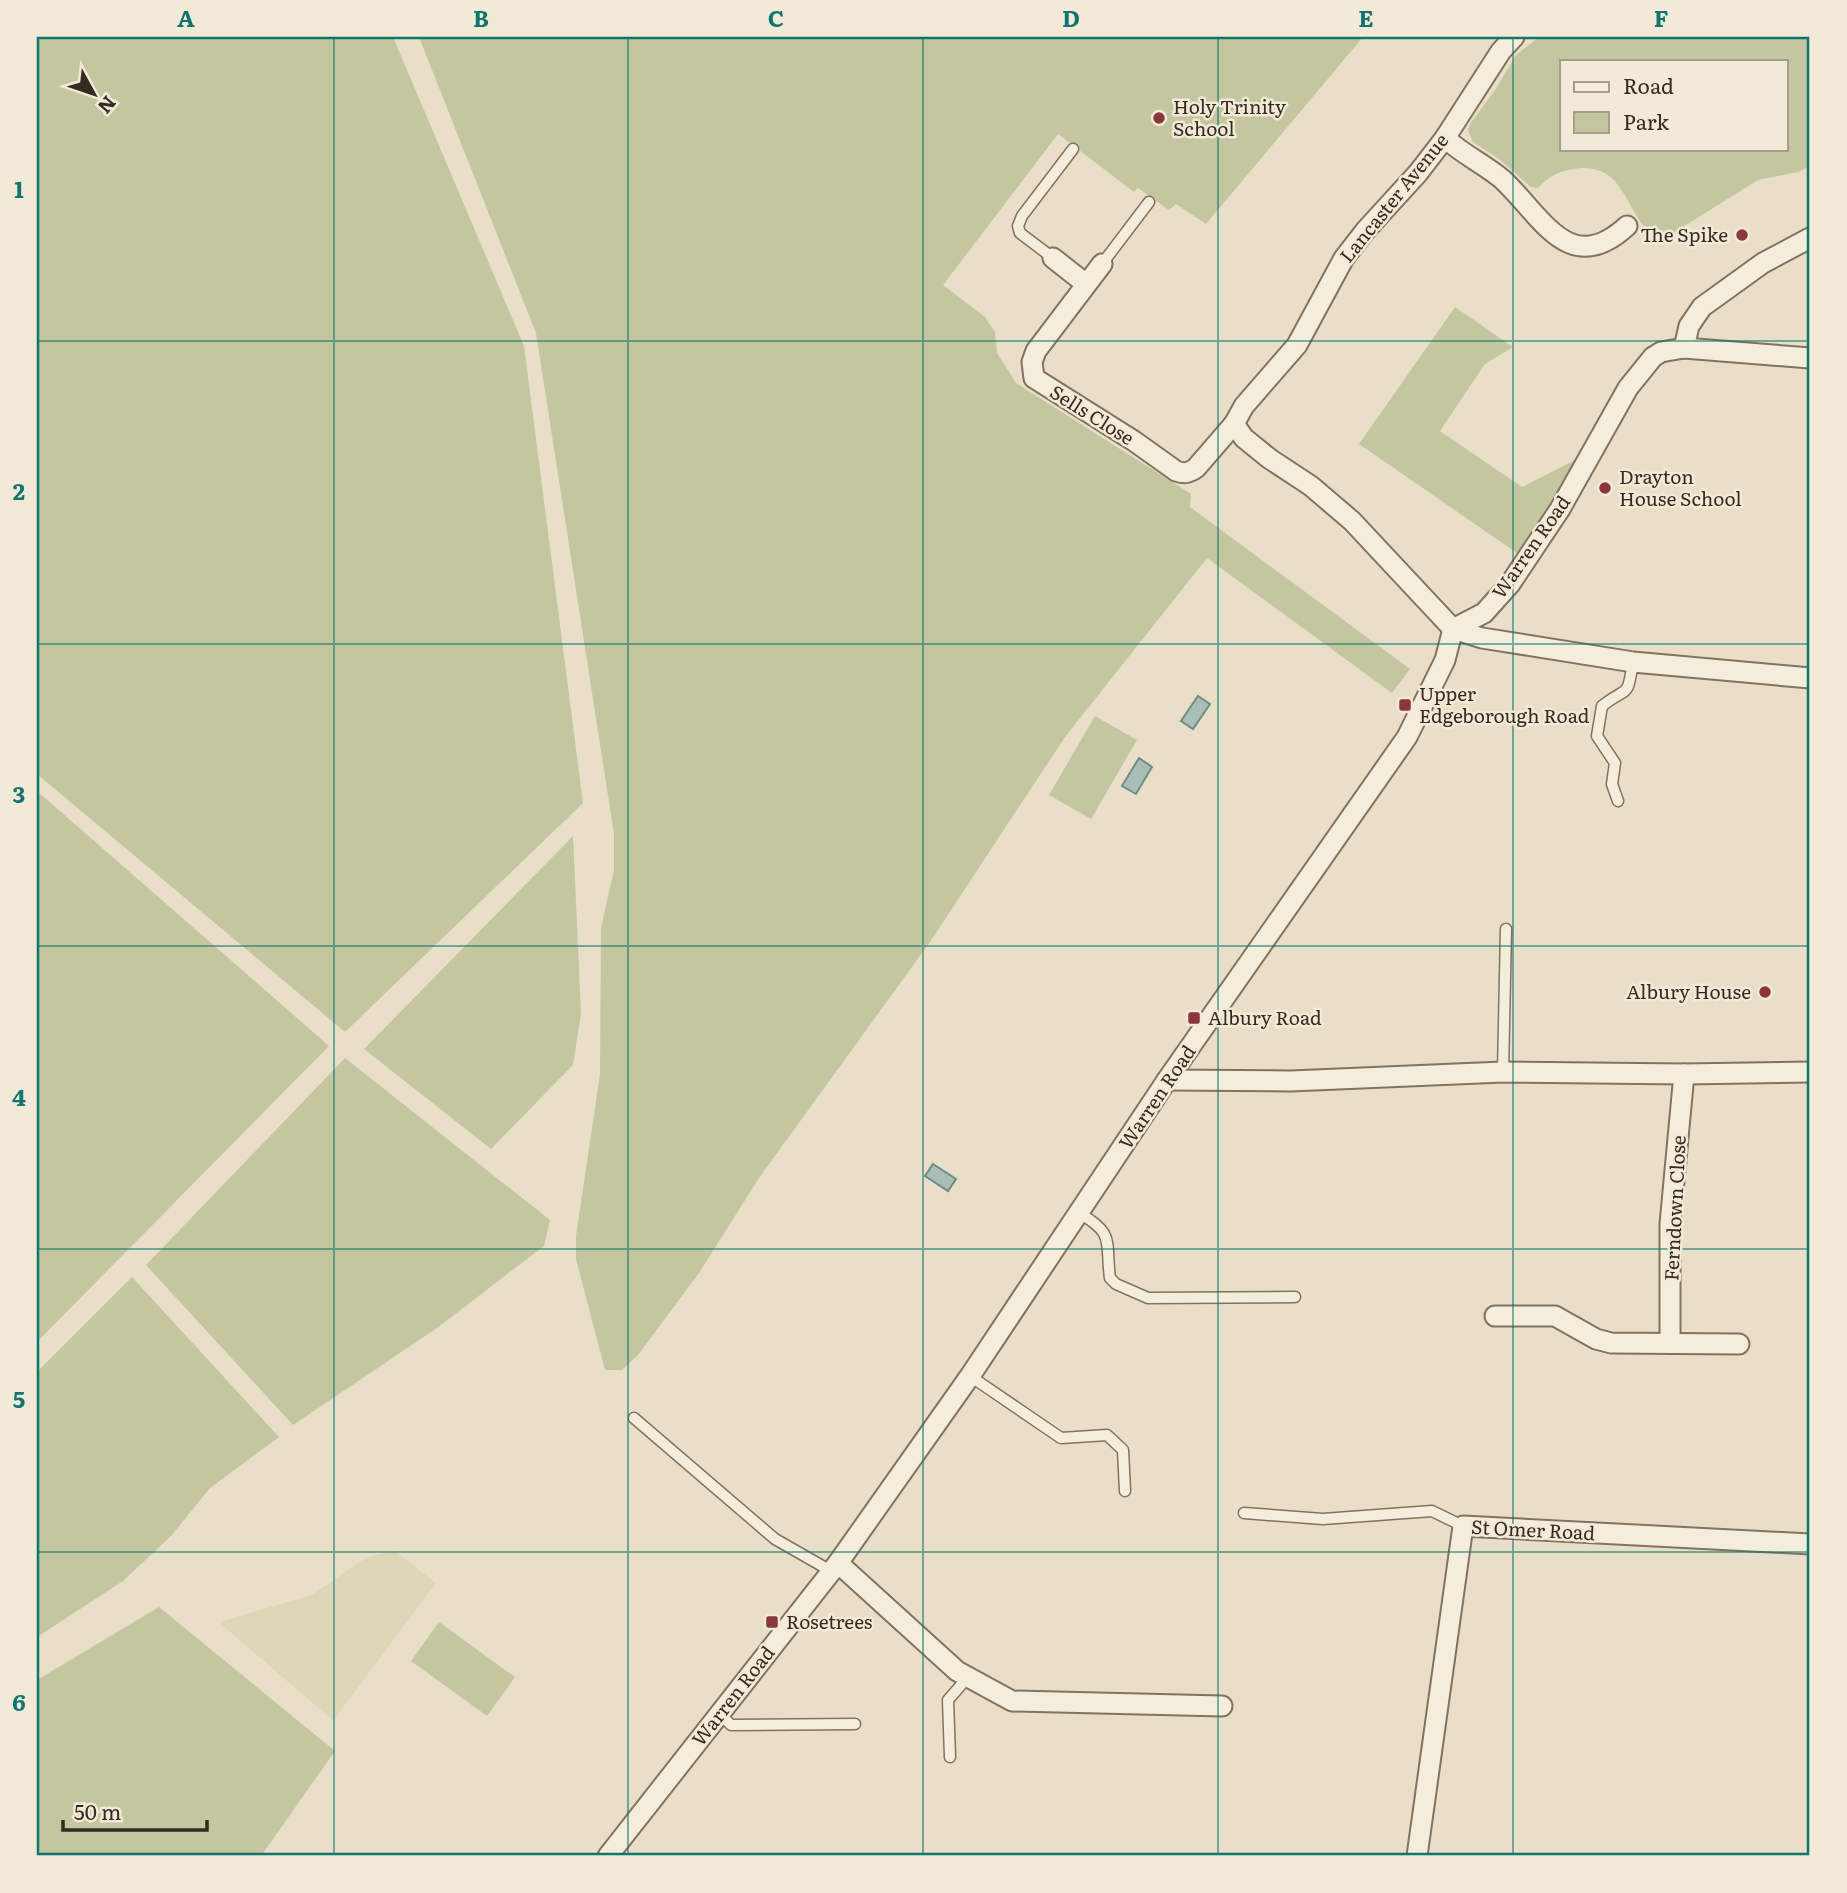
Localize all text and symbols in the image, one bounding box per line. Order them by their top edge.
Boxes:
text: A [177,0,195,34]
text: B [473,0,489,34]
text: C [768,0,784,34]
text: D [1062,0,1080,34]
text: E [1358,0,1374,34]
text: F [1654,0,1669,34]
north arrow [60,60,130,130]
legend [1560,60,1787,150]
text: Road [1623,69,1674,100]
text: N [92,90,124,121]
place label: Holy Trinity School [1173,92,1286,142]
text: Park [1623,105,1669,136]
marker: Holy Trinity School [1151,110,1167,126]
street label: Lancaster Avenue [1332,127,1454,268]
text: 1 [14,171,24,205]
place label: The Spike [1640,220,1728,248]
marker: The Spike [1734,227,1750,243]
street label: Sells Close [1045,377,1140,451]
place label: Drayton House School [1619,462,1742,512]
text: 2 [13,473,25,507]
marker: Drayton House School [1597,480,1613,496]
street label: Warren Road [1484,489,1576,604]
place label: Upper Edgeborough Road [1419,679,1590,729]
marker: Upper Edgeborough Road [1397,697,1413,713]
text: 3 [13,776,25,810]
place label: Albury House [1626,977,1751,1005]
marker: Albury House [1757,984,1773,1000]
place label: Albury Road [1208,1003,1322,1031]
marker: Albury Road [1186,1010,1202,1026]
street label: Warren Road [1111,1038,1202,1154]
text: 4 [12,1079,26,1113]
street label: Ferndown Close [1656,1134,1692,1281]
text: 5 [13,1381,25,1415]
street label: St Omer Road [1470,1512,1596,1546]
place label: Rosetrees [786,1607,873,1635]
marker: Rosetrees [764,1614,780,1630]
street label: Warren Road [684,1639,781,1751]
text: 6 [12,1684,26,1718]
scale bar [63,1788,206,1832]
text: 50 m [74,1795,121,1826]

